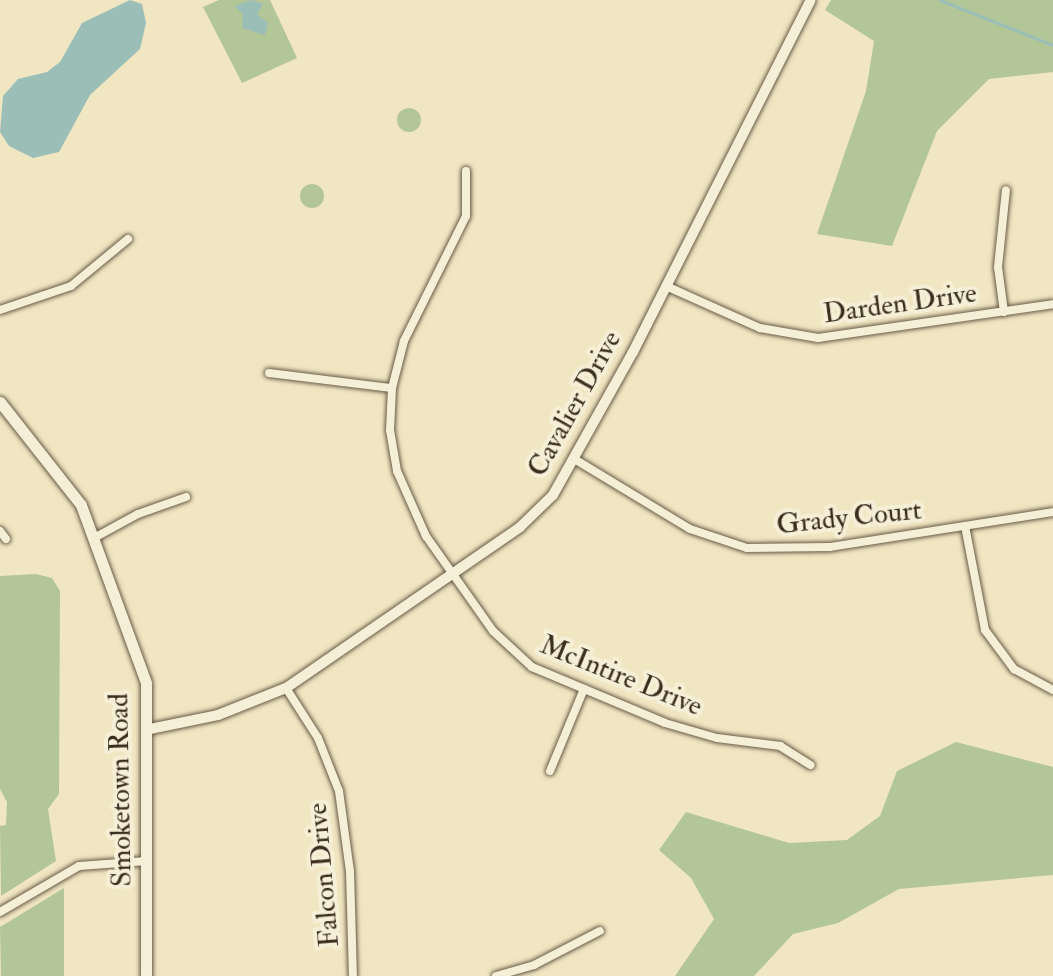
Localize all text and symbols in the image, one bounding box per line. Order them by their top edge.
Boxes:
street label: Darden Drive [821,277,979,331]
street label: Cavalier Drive [521,325,629,483]
street label: Grady Court [775,494,923,542]
street label: McIntire Drive [535,628,707,724]
street label: Smoketown Road [103,693,139,887]
street label: Falcon Drive [301,802,347,948]

